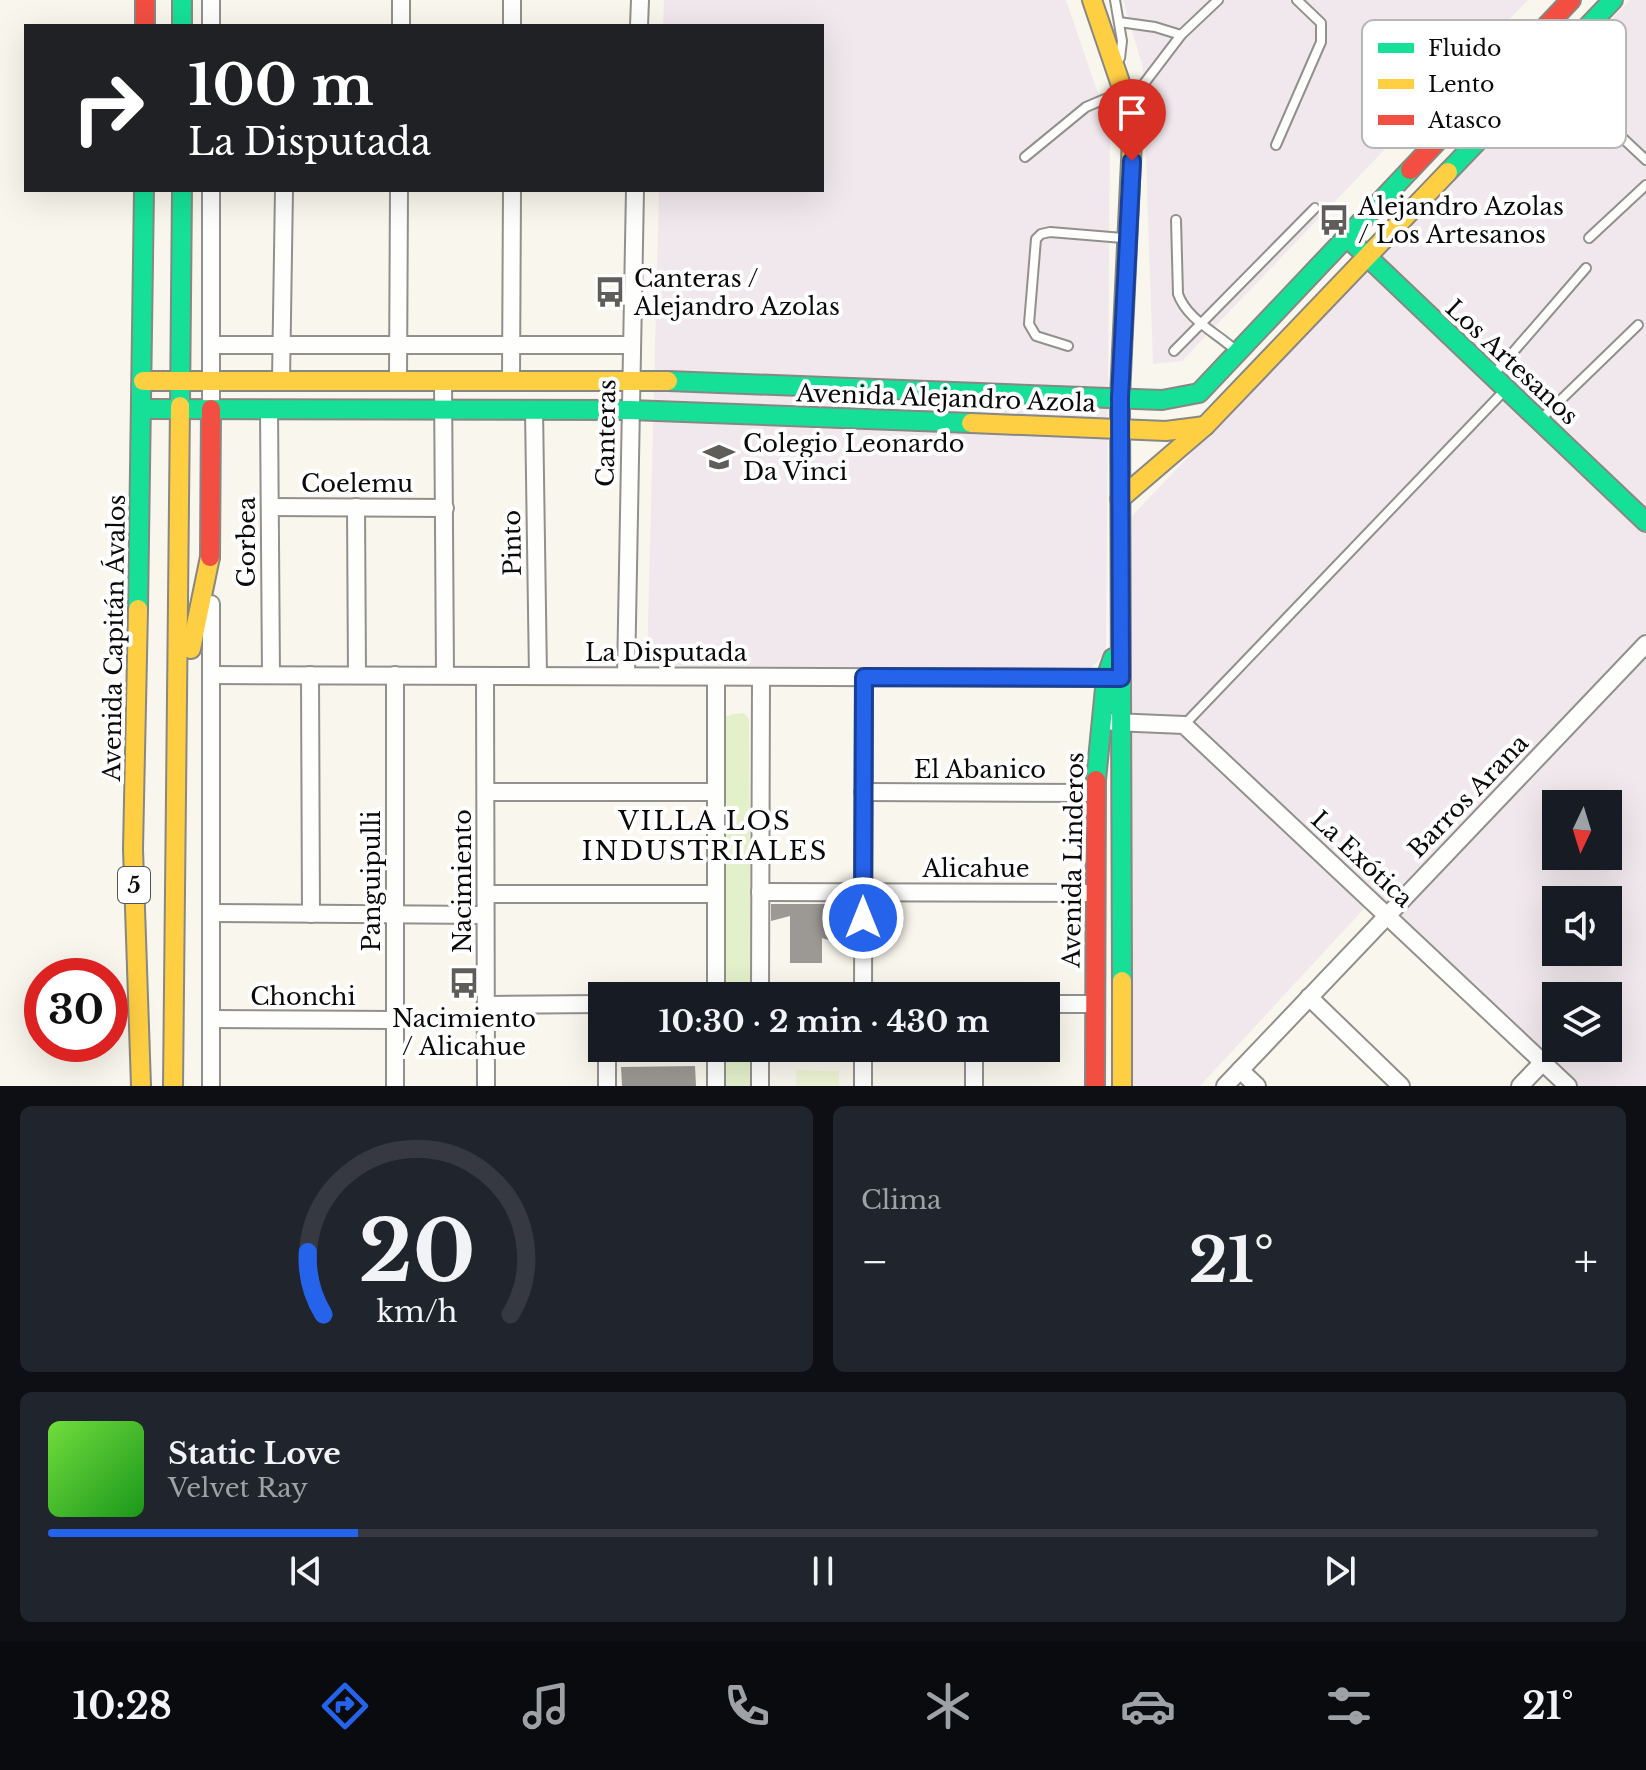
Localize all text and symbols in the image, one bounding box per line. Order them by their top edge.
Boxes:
legend [1362,20,1626,148]
text: Fluido [1428,35,1501,62]
text: 100 m [188,51,374,120]
icon: right [56,56,160,160]
text: Lento [1428,71,1494,98]
pin [1098,79,1166,161]
icon: arrive [1110,91,1154,135]
text: Atasco [1427,107,1502,134]
text: La Disputada [188,120,431,165]
place label: Alejandro Azolas / Los Artesanos [1357,192,1564,249]
bus stop icon: Alejandro Azolas / Los Artesanos [1317,203,1351,237]
place label: Canteras / Alejandro Azolas [633,264,840,321]
bus stop icon: Canteras / Alejandro Azolas [593,275,627,309]
street label: Los Artesanos [1440,293,1584,431]
street label: Avenida Alejandro Azola [795,378,1097,418]
street label: Canteras [591,379,621,487]
place label: Colegio Leonardo Da Vinci [743,429,964,486]
school or university icon: Colegio Leonardo Da Vinci [702,440,736,474]
street label: Coelemu [301,469,413,498]
street label: Avenida Capitán Ávalos [97,494,131,783]
street label: Gorbea [232,496,261,587]
street label: Pinto [497,510,527,576]
street label: La Disputada [585,638,748,667]
street label: Barros Arana [1402,728,1534,864]
street label: Avenida Linderos [1057,752,1089,969]
street label: El Abanico [914,755,1046,784]
north arrow [1542,790,1622,870]
map controls [1542,790,1622,1062]
district label: VILLA LOS INDUSTRIALES [582,805,828,867]
street label: La Exótica [1305,805,1419,914]
street label: Nacimiento [448,809,477,953]
street label: Panguipulli [357,811,386,951]
street label: Alicahue [921,854,1030,883]
road number: 5 [118,867,150,903]
position arrow [821,876,905,960]
button: sound [1542,886,1622,966]
speed limit sign: 30 [24,958,128,1062]
bus stop icon: Nacimiento / Alicahue [447,966,481,1000]
street label: Chonchi [250,982,356,1011]
button: layers [1542,982,1622,1062]
text: 10:30 · 2 min · 430 m [659,1003,989,1040]
place label: Nacimiento / Alicahue [392,1004,536,1061]
text: Clima [861,1184,941,1216]
text: 20 [358,1200,475,1303]
text: 21° [1189,1224,1274,1298]
text: − [861,1234,889,1289]
text: + [1574,1234,1598,1289]
text: km/h [376,1294,457,1330]
text: Static Love [168,1435,341,1472]
text: Velvet Ray [168,1472,308,1504]
icon: previous [284,1549,328,1593]
icon: pause [801,1549,845,1593]
icon: next [1318,1549,1362,1593]
icon: directions [317,1678,373,1734]
icon: music [518,1678,574,1734]
icon: phone [719,1678,775,1734]
icon: climate [920,1678,976,1734]
icon: car [1120,1678,1176,1734]
icon: filters [1321,1678,1377,1734]
text: 10:28 [72,1684,172,1729]
text: 21° [1522,1684,1573,1729]

